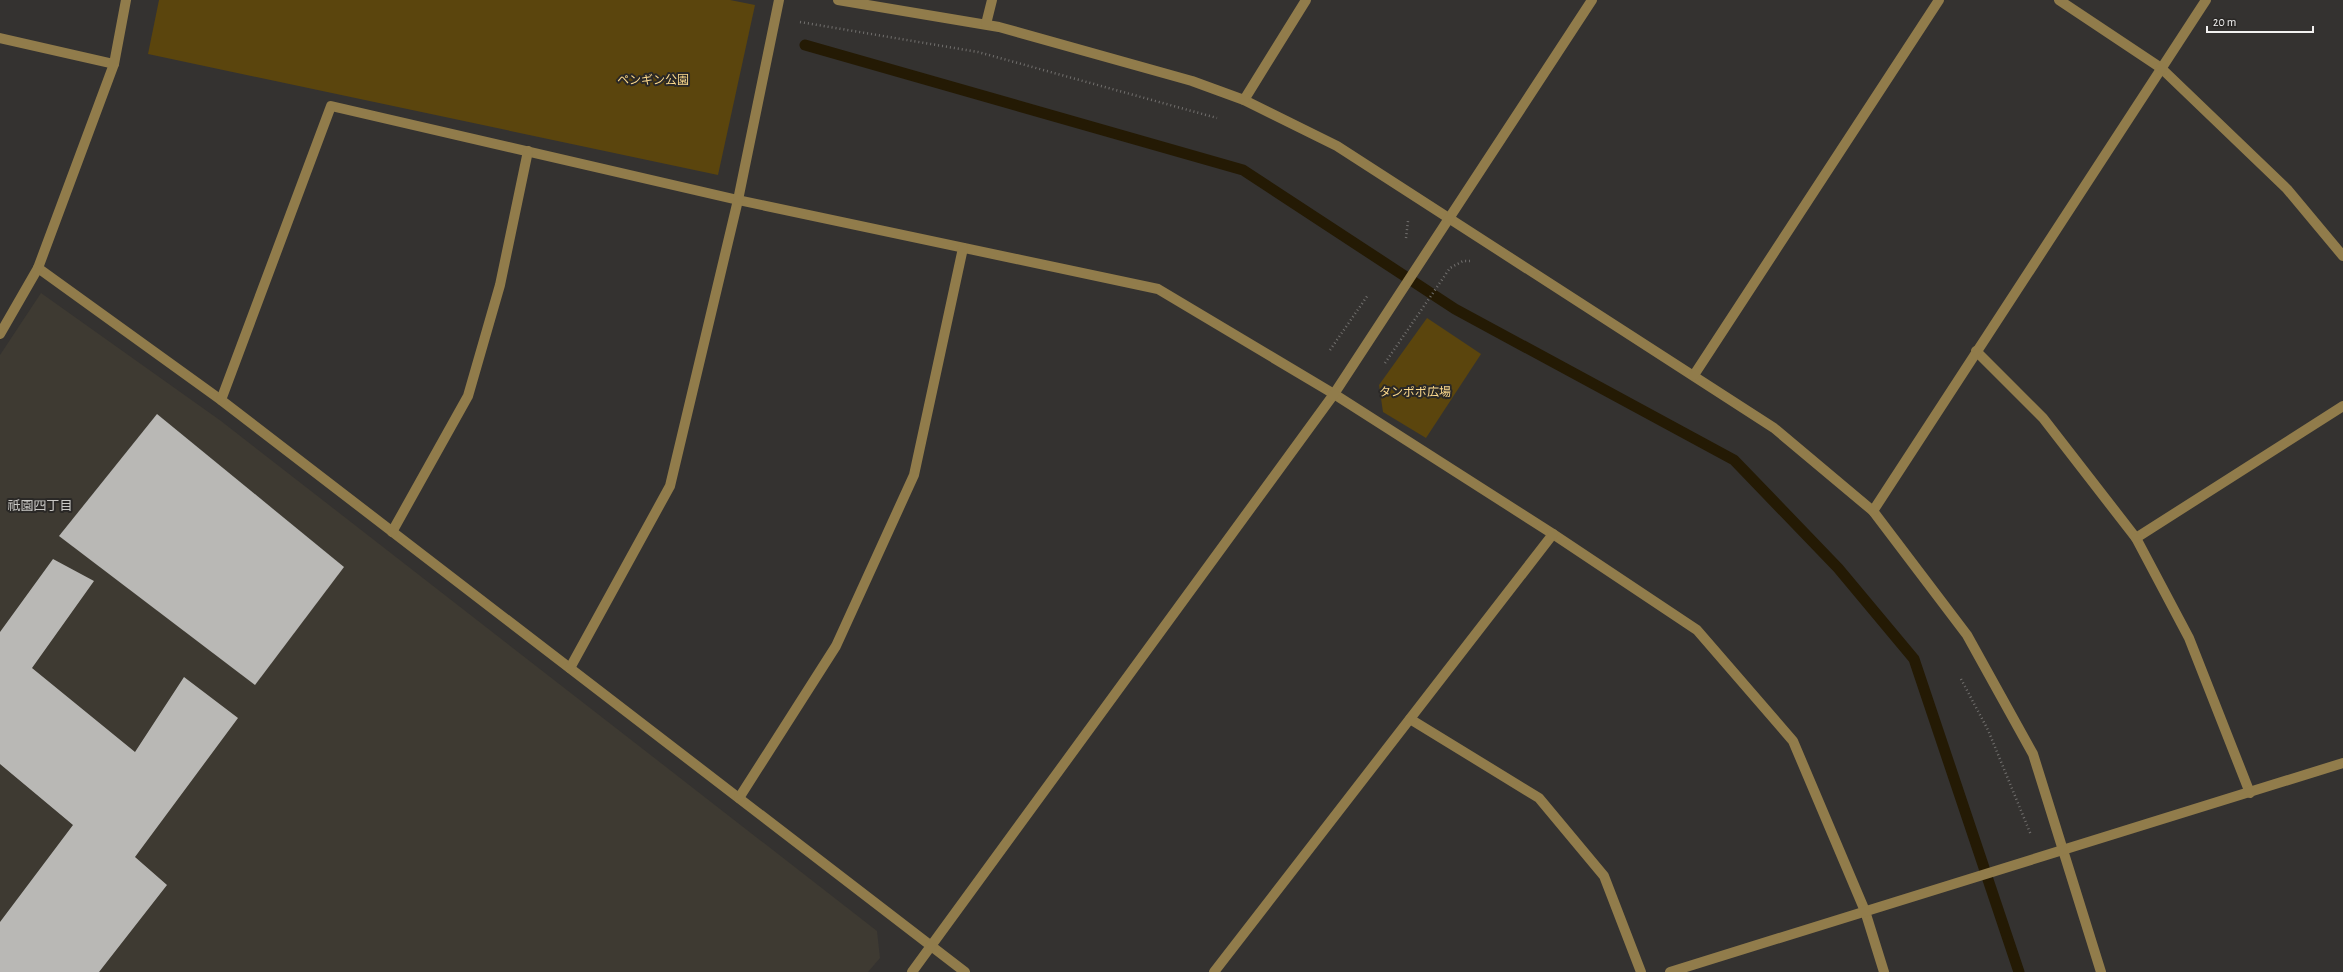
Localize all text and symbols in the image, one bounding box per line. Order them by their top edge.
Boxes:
scale bar [2207,8,2313,34]
text: 20 m [2213,16,2236,28]
park label: ペンギン公園 [617,73,689,86]
park label: タンポポ広場 [1379,386,1451,398]
district label: 祇園四丁目 [7,499,73,513]

